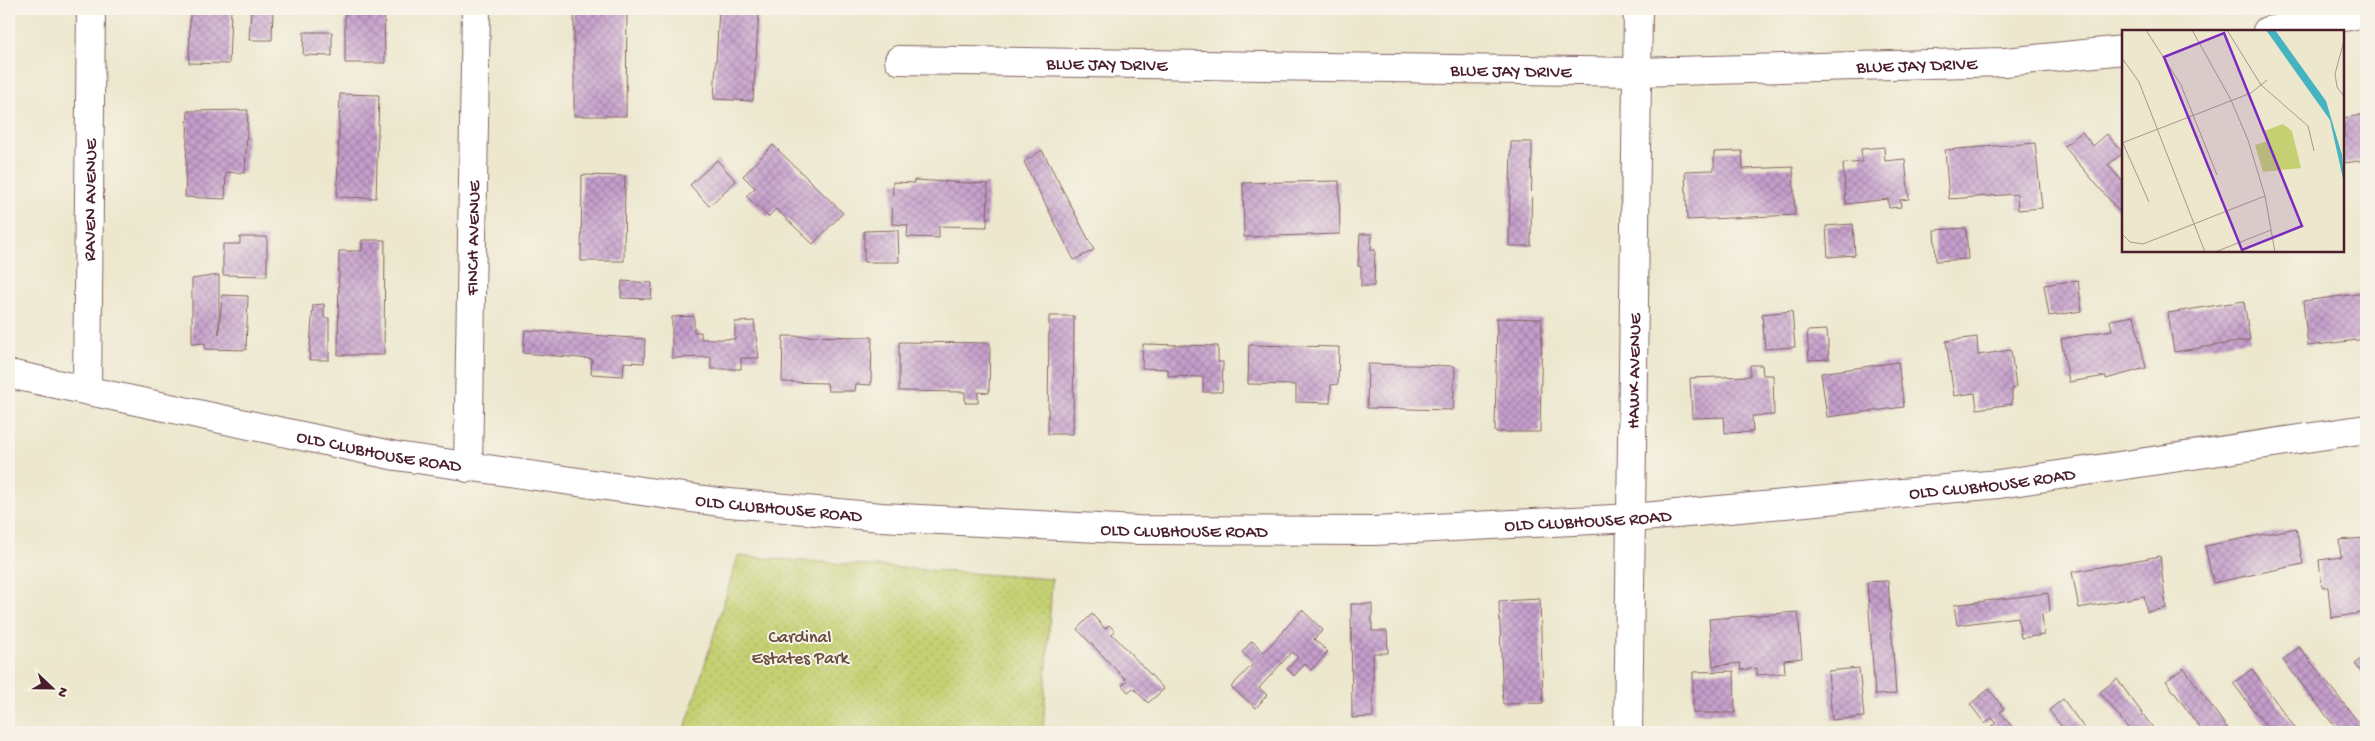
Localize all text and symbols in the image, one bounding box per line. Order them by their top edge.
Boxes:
inset map [2122,30,2345,252]
street label: BLUE JAY DRIVE [1045,54,1168,77]
street label: BLUE JAY DRIVE [1855,55,1979,79]
street label: BLUE JAY DRIVE [1449,61,1572,84]
street label: RAVEN AVENUE [80,138,103,261]
street label: FINCH AVENUE [463,180,486,297]
street label: HAWK AVENUE [1624,312,1647,429]
street label: OLD CLUBHOUSE ROAD [294,427,463,478]
street label: OLD CLUBHOUSE ROAD [1908,465,2077,505]
street label: OLD CLUBHOUSE ROAD [694,491,863,528]
street label: OLD CLUBHOUSE ROAD [1504,506,1673,537]
street label: OLD CLUBHOUSE ROAD [1100,520,1268,544]
park label: Cardinal Estates Park [751,628,850,670]
north arrow [28,664,78,714]
text: N [52,685,71,699]

